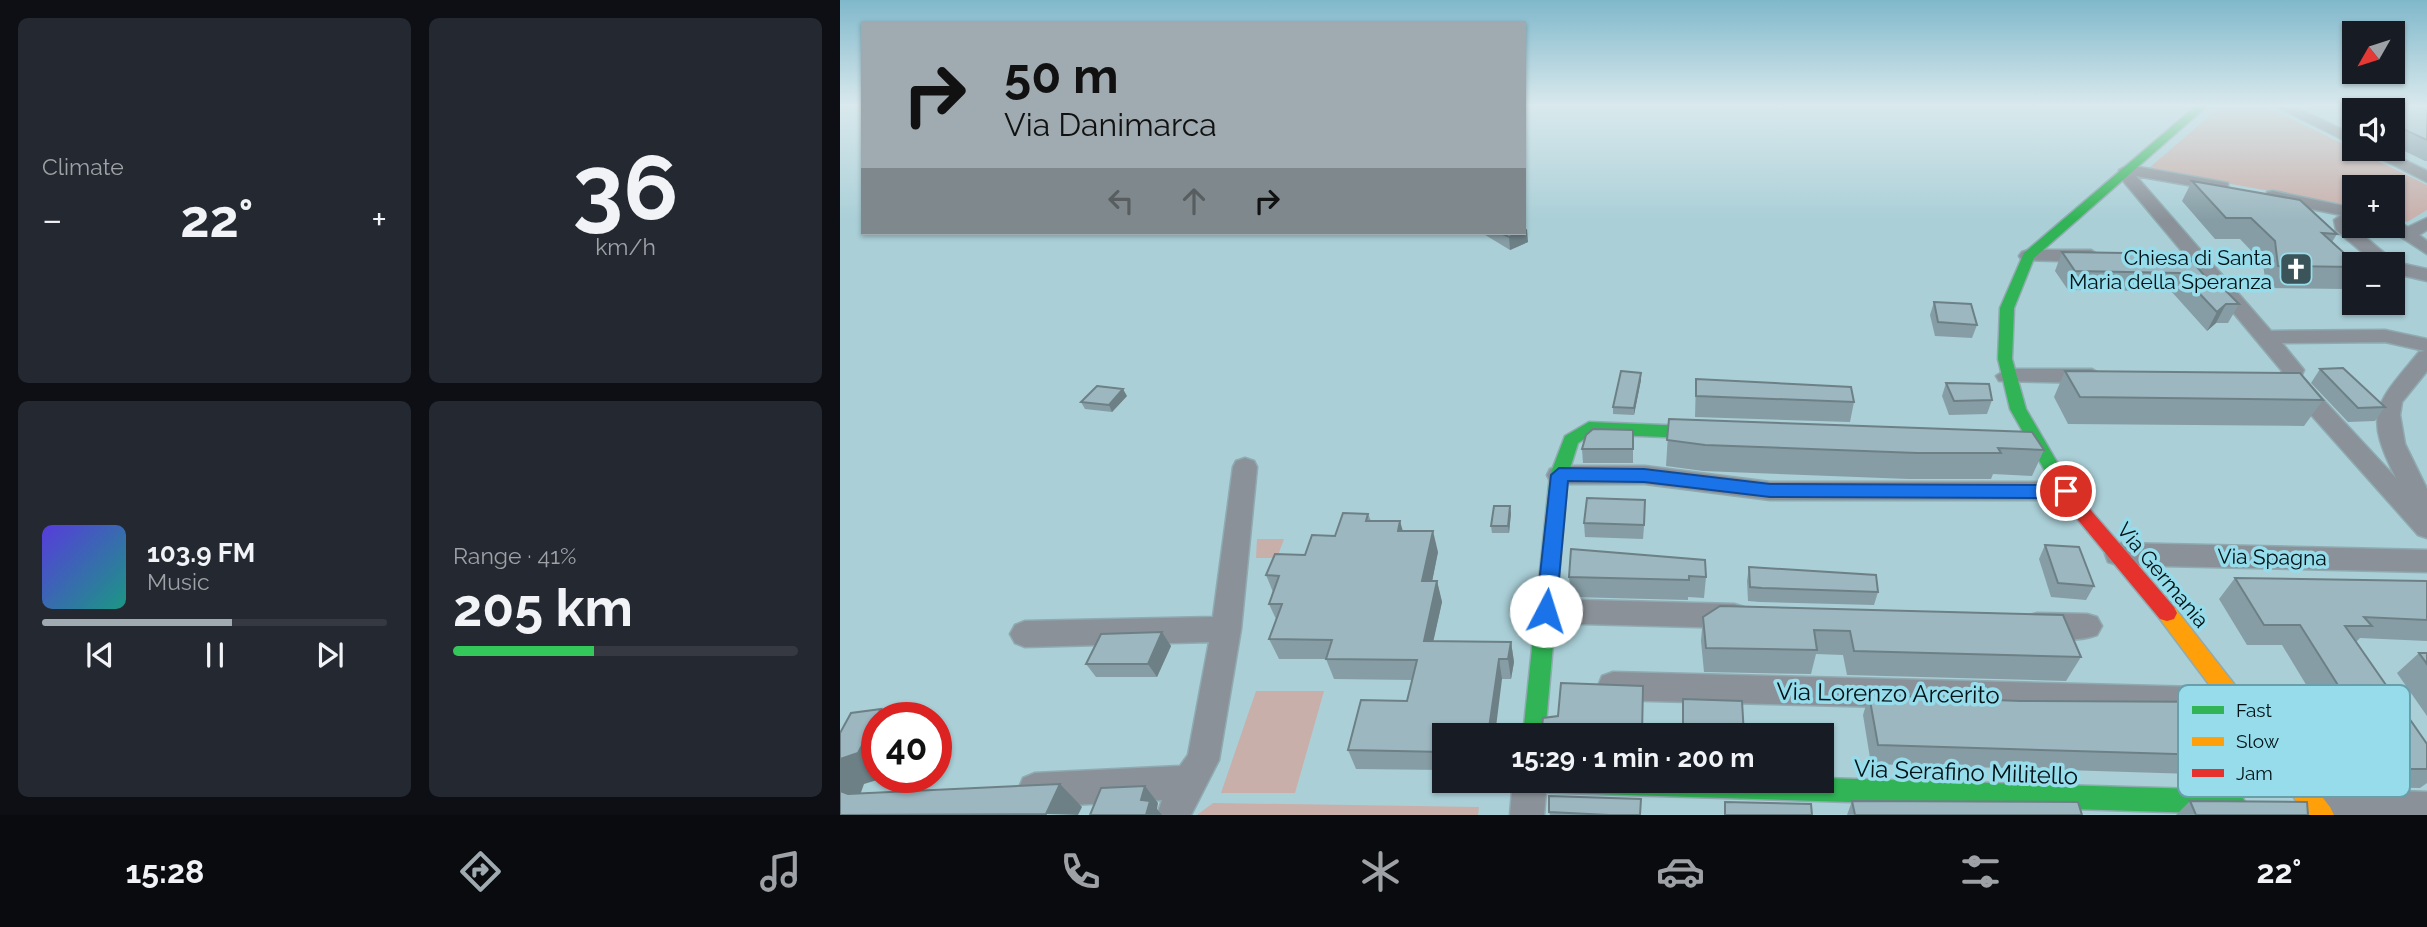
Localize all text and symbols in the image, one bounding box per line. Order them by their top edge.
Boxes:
north arrow [2342,21,2404,84]
map controls [2342,21,2405,315]
text: 50 m [1004,47,1119,104]
icon: right [889,49,980,140]
button: sound [2342,98,2405,161]
text: Via Danimarca [1004,106,1217,143]
text: 36 [572,134,679,241]
text: Climate [42,153,124,180]
button: + [2342,175,2405,238]
icon: left [1102,182,1140,220]
icon: ahead [1175,182,1213,220]
icon: right [1248,182,1286,220]
text: 22° [180,188,253,249]
text: − [42,197,62,242]
text: + [371,197,387,242]
text: km/h [595,233,656,260]
place label: Chiesa di Santa Maria della Speranza [2069,245,2272,294]
church icon: Chiesa di Santa Maria della Speranza [2277,250,2315,288]
button: − [2342,252,2405,315]
pin [2036,461,2096,521]
icon: arrive [2047,472,2085,510]
street label: Via Germania [2112,517,2214,633]
text: 103.9 FM [147,538,255,568]
text: Range · 41% [453,542,576,569]
street label: Via Spagna [2217,544,2327,570]
text: Music [147,568,210,595]
position arrow [1509,574,1583,648]
text: 205 km [453,577,633,638]
icon: previous [81,636,119,674]
icon: pause [196,636,234,674]
icon: next [311,636,349,674]
street label: Via Lorenzo Arcerito [1776,677,2000,709]
legend [2178,685,2410,797]
text: Fast [2236,699,2272,721]
speed limit sign: 40 [861,702,952,793]
text: Slow [2236,730,2280,752]
text: 15:29 · 1 min · 200 m [1512,743,1754,773]
street label: Via Serafino Militello [1853,754,2079,790]
text: Jam [2236,762,2273,784]
icon: directions [456,847,505,896]
icon: music [756,847,805,896]
icon: phone [1056,847,1105,896]
icon: climate [1356,847,1405,896]
icon: car [1656,847,1705,896]
icon: filters [1956,847,2005,896]
text: 15:28 [126,853,204,890]
text: 22° [2256,853,2301,890]

